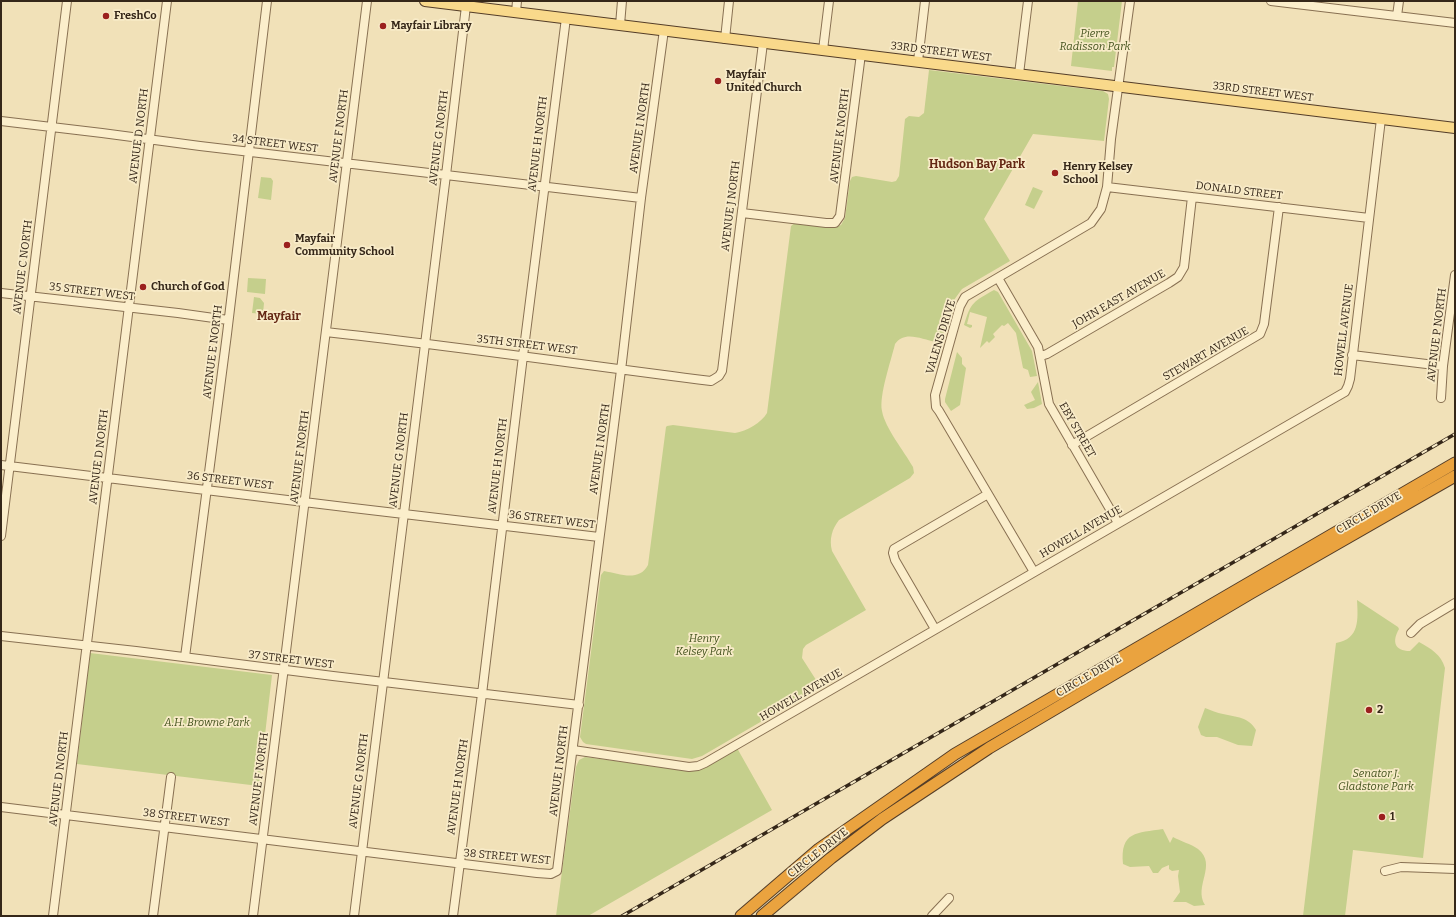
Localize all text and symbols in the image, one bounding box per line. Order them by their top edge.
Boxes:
place label: FreshCo [114,9,157,23]
marker: FreshCo [101,11,111,21]
place label: Mayfair Library [391,19,472,33]
marker: Mayfair Library [378,21,388,31]
park label: Pierre Radisson Park [1059,27,1131,53]
street label: 33RD STREET WEST [890,39,992,65]
place label: Mayfair United Church [726,68,802,94]
marker: Mayfair United Church [713,76,723,86]
street label: 33RD STREET WEST [1212,79,1314,105]
street label: AVENUE I NORTH [627,82,653,174]
street label: AVENUE D NORTH [127,88,151,184]
street label: AVENUE K NORTH [828,88,852,184]
street label: AVENUE F NORTH [327,89,351,183]
street label: AVENUE G NORTH [427,90,451,186]
street label: AVENUE H NORTH [526,95,550,193]
street label: 34 STREET WEST [231,132,319,156]
district label: Hudson Bay Park [929,158,1025,172]
street label: AVENUE J NORTH [719,160,743,252]
place label: Henry Kelsey School [1063,160,1133,186]
marker: Henry Kelsey School [1050,168,1060,178]
street label: DONALD STREET [1195,179,1283,203]
street label: AVENUE C NORTH [11,219,35,315]
place label: Mayfair Community School [295,232,394,258]
marker: Mayfair Community School [282,240,292,250]
street label: JOHN EAST AVENUE [1070,267,1168,331]
street label: 35 STREET WEST [48,280,136,304]
place label: Church of God [151,280,225,294]
marker: Church of God [138,282,148,292]
street label: HOWELL AVENUE [1332,283,1356,377]
street label: AVENUE P NORTH [1425,287,1449,383]
street label: VALENS DRIVE [923,298,959,376]
street label: AVENUE E NORTH [201,304,225,400]
district label: Mayfair [257,310,301,324]
street label: STEWART AVENUE [1161,324,1251,384]
street label: 35TH STREET WEST [476,332,578,358]
street label: EBY STREET [1056,400,1098,460]
street label: AVENUE I NORTH [587,403,613,495]
street label: AVENUE D NORTH [87,409,111,505]
street label: AVENUE F NORTH [288,410,312,504]
street label: AVENUE G NORTH [387,412,411,508]
street label: AVENUE H NORTH [486,417,510,515]
street label: 36 STREET WEST [186,469,274,493]
street label: CIRCLE DRIVE [1334,489,1404,537]
street label: HOWELL AVENUE [1037,503,1125,561]
street label: 36 STREET WEST [508,508,596,532]
park label: Henry Kelsey Park [676,632,732,658]
street label: 37 STREET WEST [248,648,334,672]
street label: CIRCLE DRIVE [1054,652,1124,700]
street label: HOWELL AVENUE [757,666,845,724]
place label: 2 [1377,703,1383,717]
marker: 2 [1364,705,1374,715]
park label: A.H. Browne Park [164,716,250,730]
street label: AVENUE I NORTH [547,725,571,817]
street label: AVENUE D NORTH [47,731,71,827]
street label: AVENUE F NORTH [247,732,271,826]
street label: AVENUE G NORTH [347,733,371,829]
street label: AVENUE H NORTH [445,738,471,836]
park label: Senator J. Gladstone Park [1338,767,1414,793]
street label: 38 STREET WEST [142,806,230,830]
place label: 1 [1390,810,1395,824]
marker: 1 [1377,812,1387,822]
street label: CIRCLE DRIVE [785,825,851,881]
street label: 38 STREET WEST [463,847,551,867]

